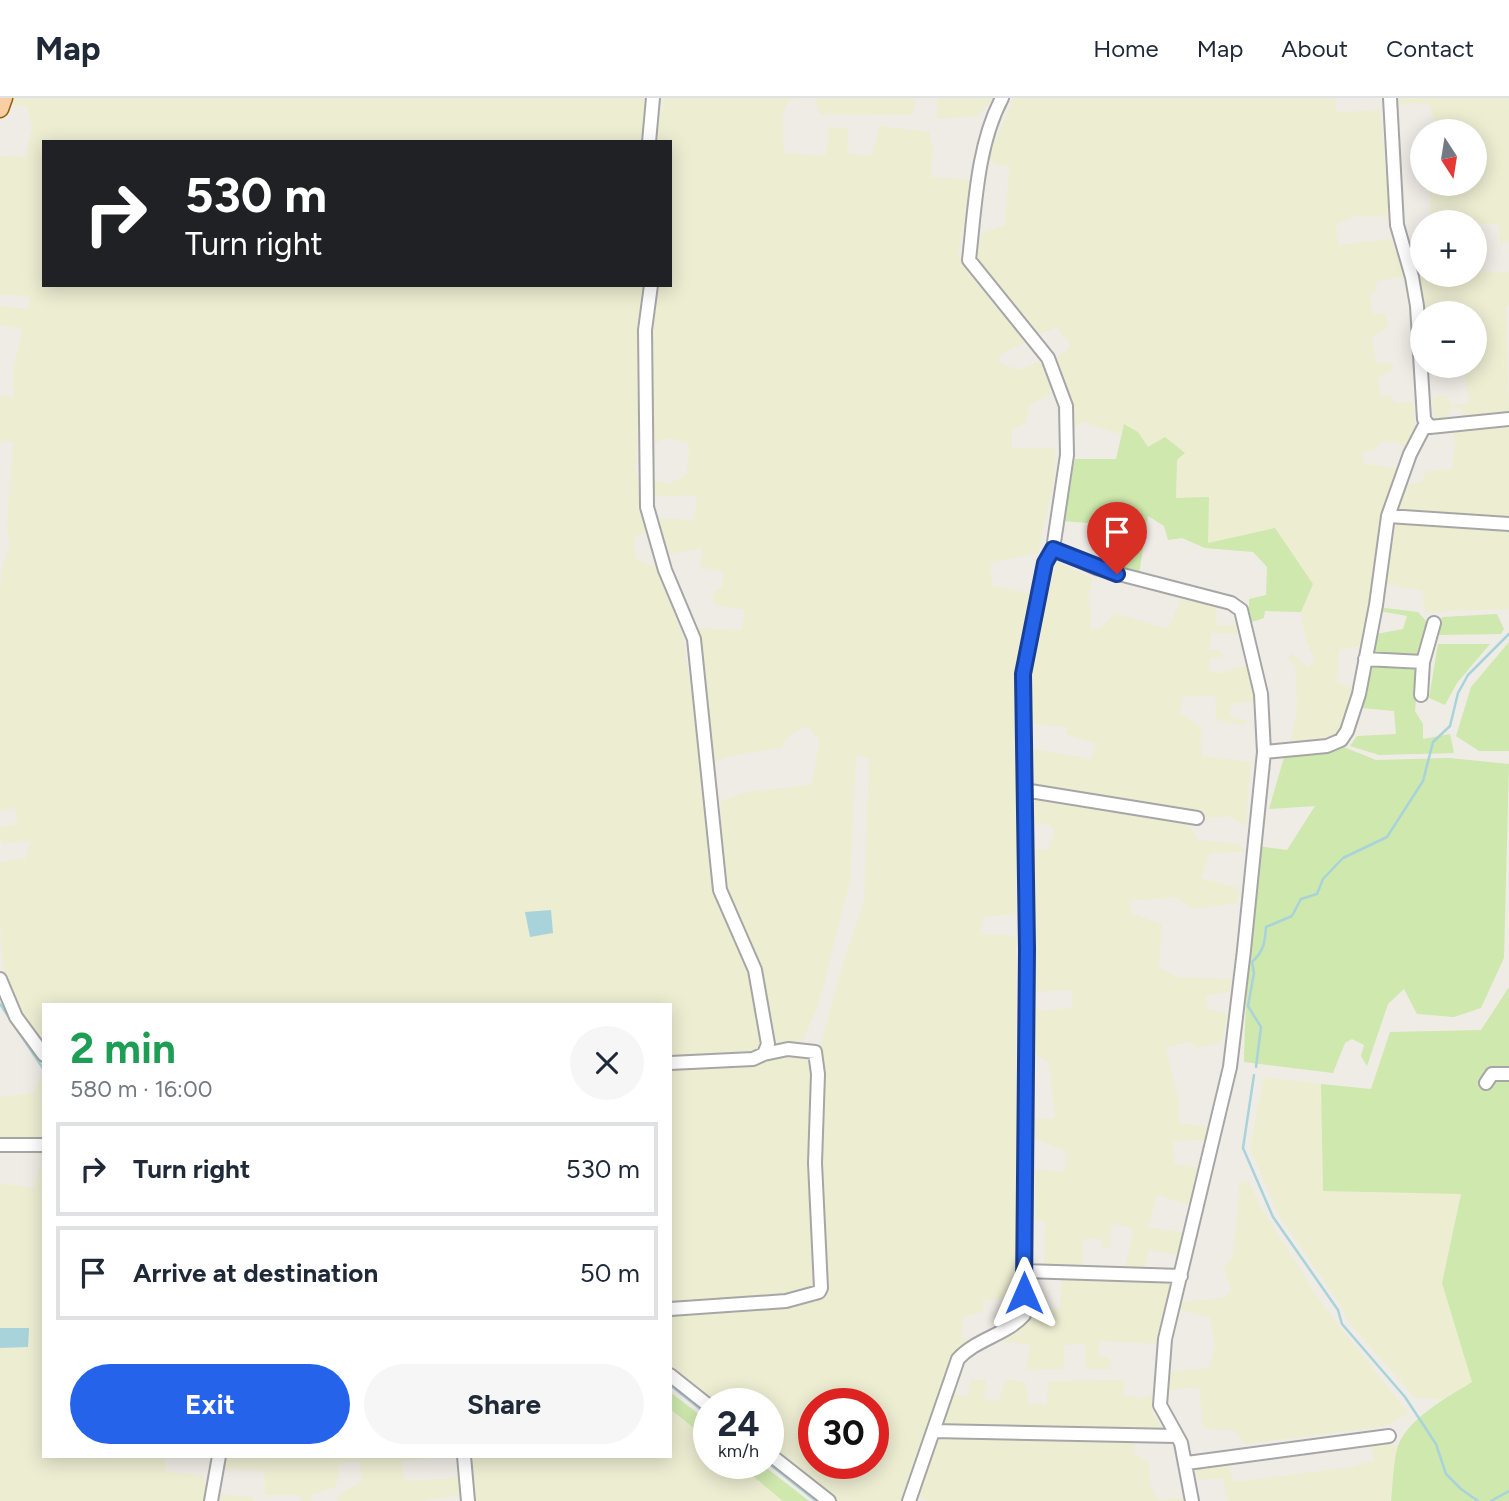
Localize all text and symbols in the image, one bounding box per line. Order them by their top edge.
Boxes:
text: Map [35,29,101,68]
text: Home [1093,34,1159,63]
text: Map [1197,34,1243,63]
text: About [1281,34,1348,63]
text: Contact [1386,34,1474,63]
north arrow [1410,119,1488,196]
map controls [1410,119,1487,378]
text: 530 m [185,165,327,224]
icon: right [70,168,161,259]
button: + [1410,210,1487,287]
text: Turn right [185,225,323,263]
button: − [1410,301,1487,378]
pin [1087,502,1147,574]
icon: arrive [1098,513,1136,551]
text: 2 min [70,1023,176,1074]
button: close [570,1026,644,1100]
text: 580 m · 16:00 [70,1075,212,1103]
icon: right [74,1150,112,1188]
text: Turn right [133,1153,250,1185]
text: 530 m [566,1153,640,1185]
icon: arrive [74,1254,112,1292]
position arrow [987,1256,1061,1330]
text: Arrive at destination [133,1257,378,1289]
text: 50 m [580,1257,640,1289]
button: Exit [70,1364,350,1444]
button: Share [364,1364,644,1444]
speed limit sign: 30 [798,1388,889,1479]
text: 24 [717,1403,760,1445]
text: km/h [718,1440,759,1462]

